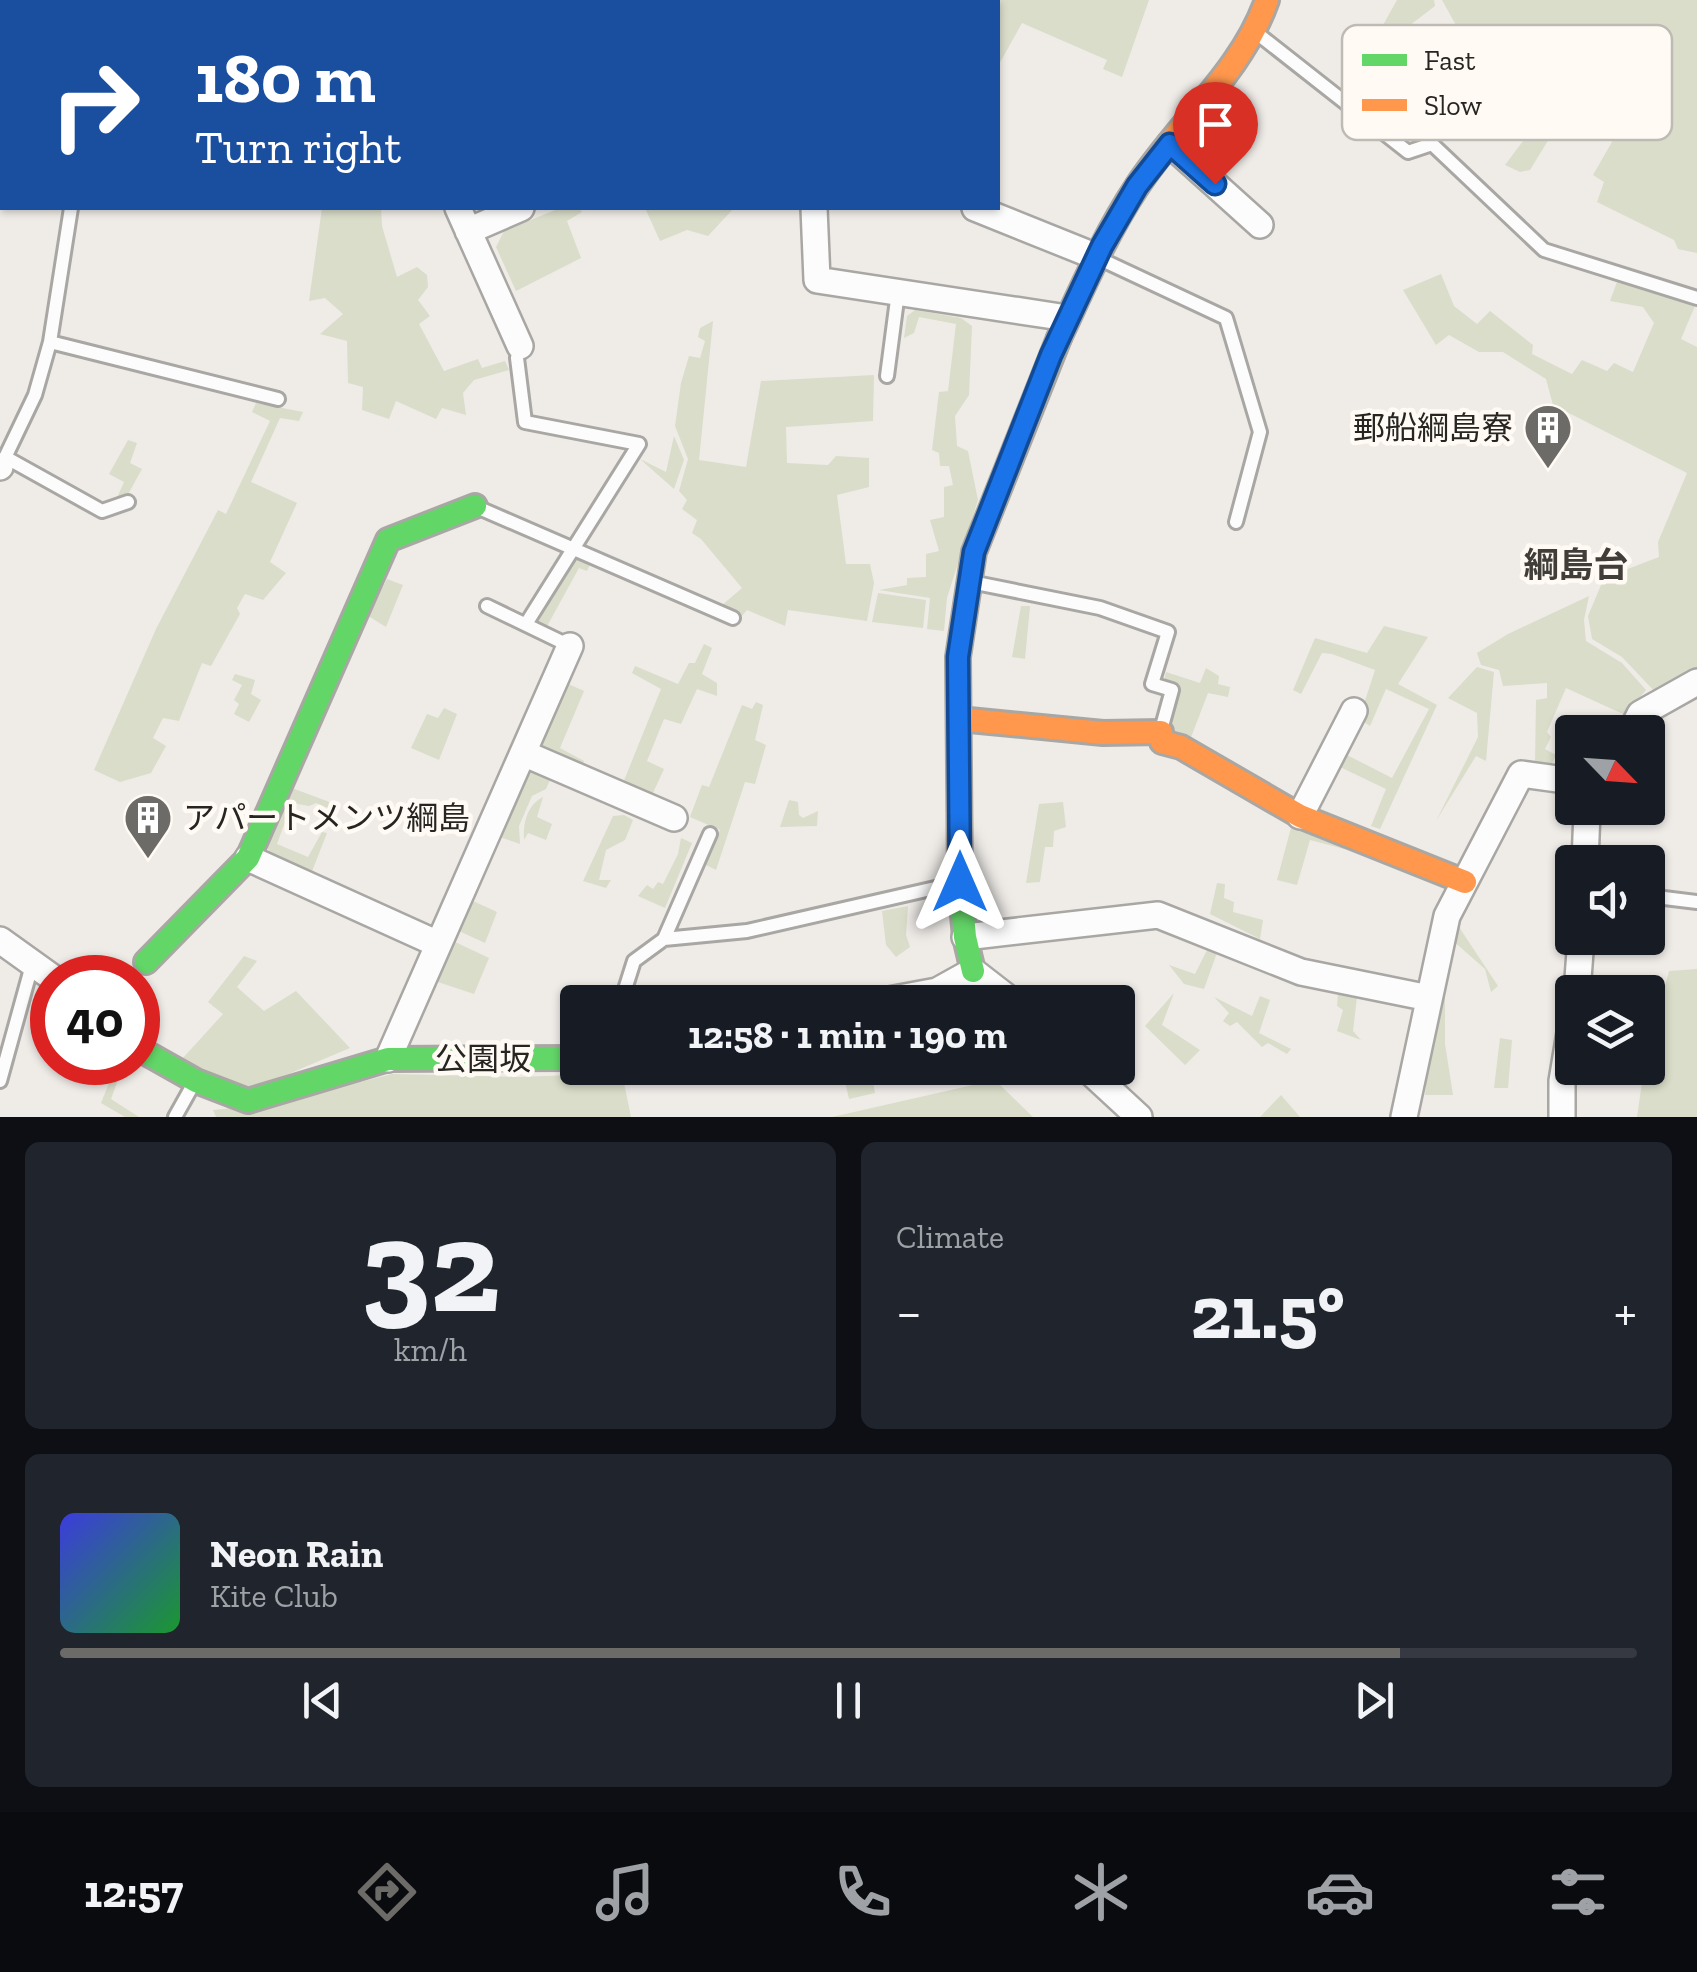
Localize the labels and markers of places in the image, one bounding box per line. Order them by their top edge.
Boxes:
pin [1173,82,1258,185]
building icon: 郵船綱島寮 [1522,402,1574,470]
place label: 郵船綱島寮 [1353,409,1513,447]
building icon: アパートメンツ綱島 [122,792,174,860]
place label: アパートメンツ綱島 [183,799,470,837]

